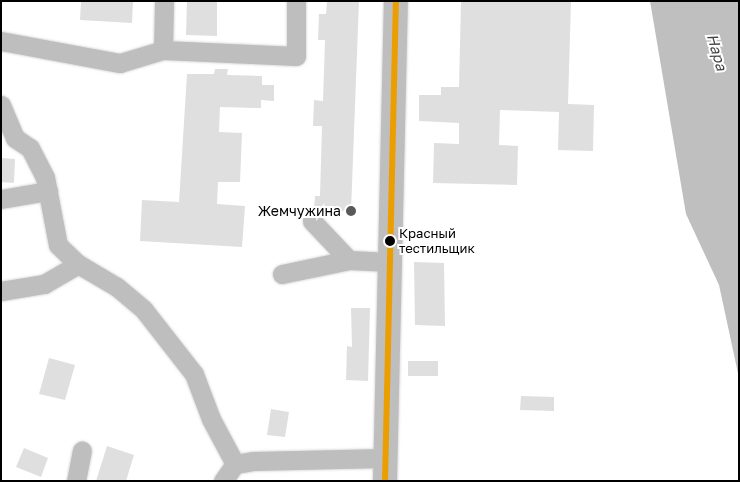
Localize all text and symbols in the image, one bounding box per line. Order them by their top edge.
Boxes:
water label: Нара [703,31,731,73]
place label: Жемчужина [258,203,341,219]
marker: Жемчужина [345,205,357,217]
place label: Красный тестильщик [399,226,475,257]
marker: Красный тестильщик [385,236,395,246]

